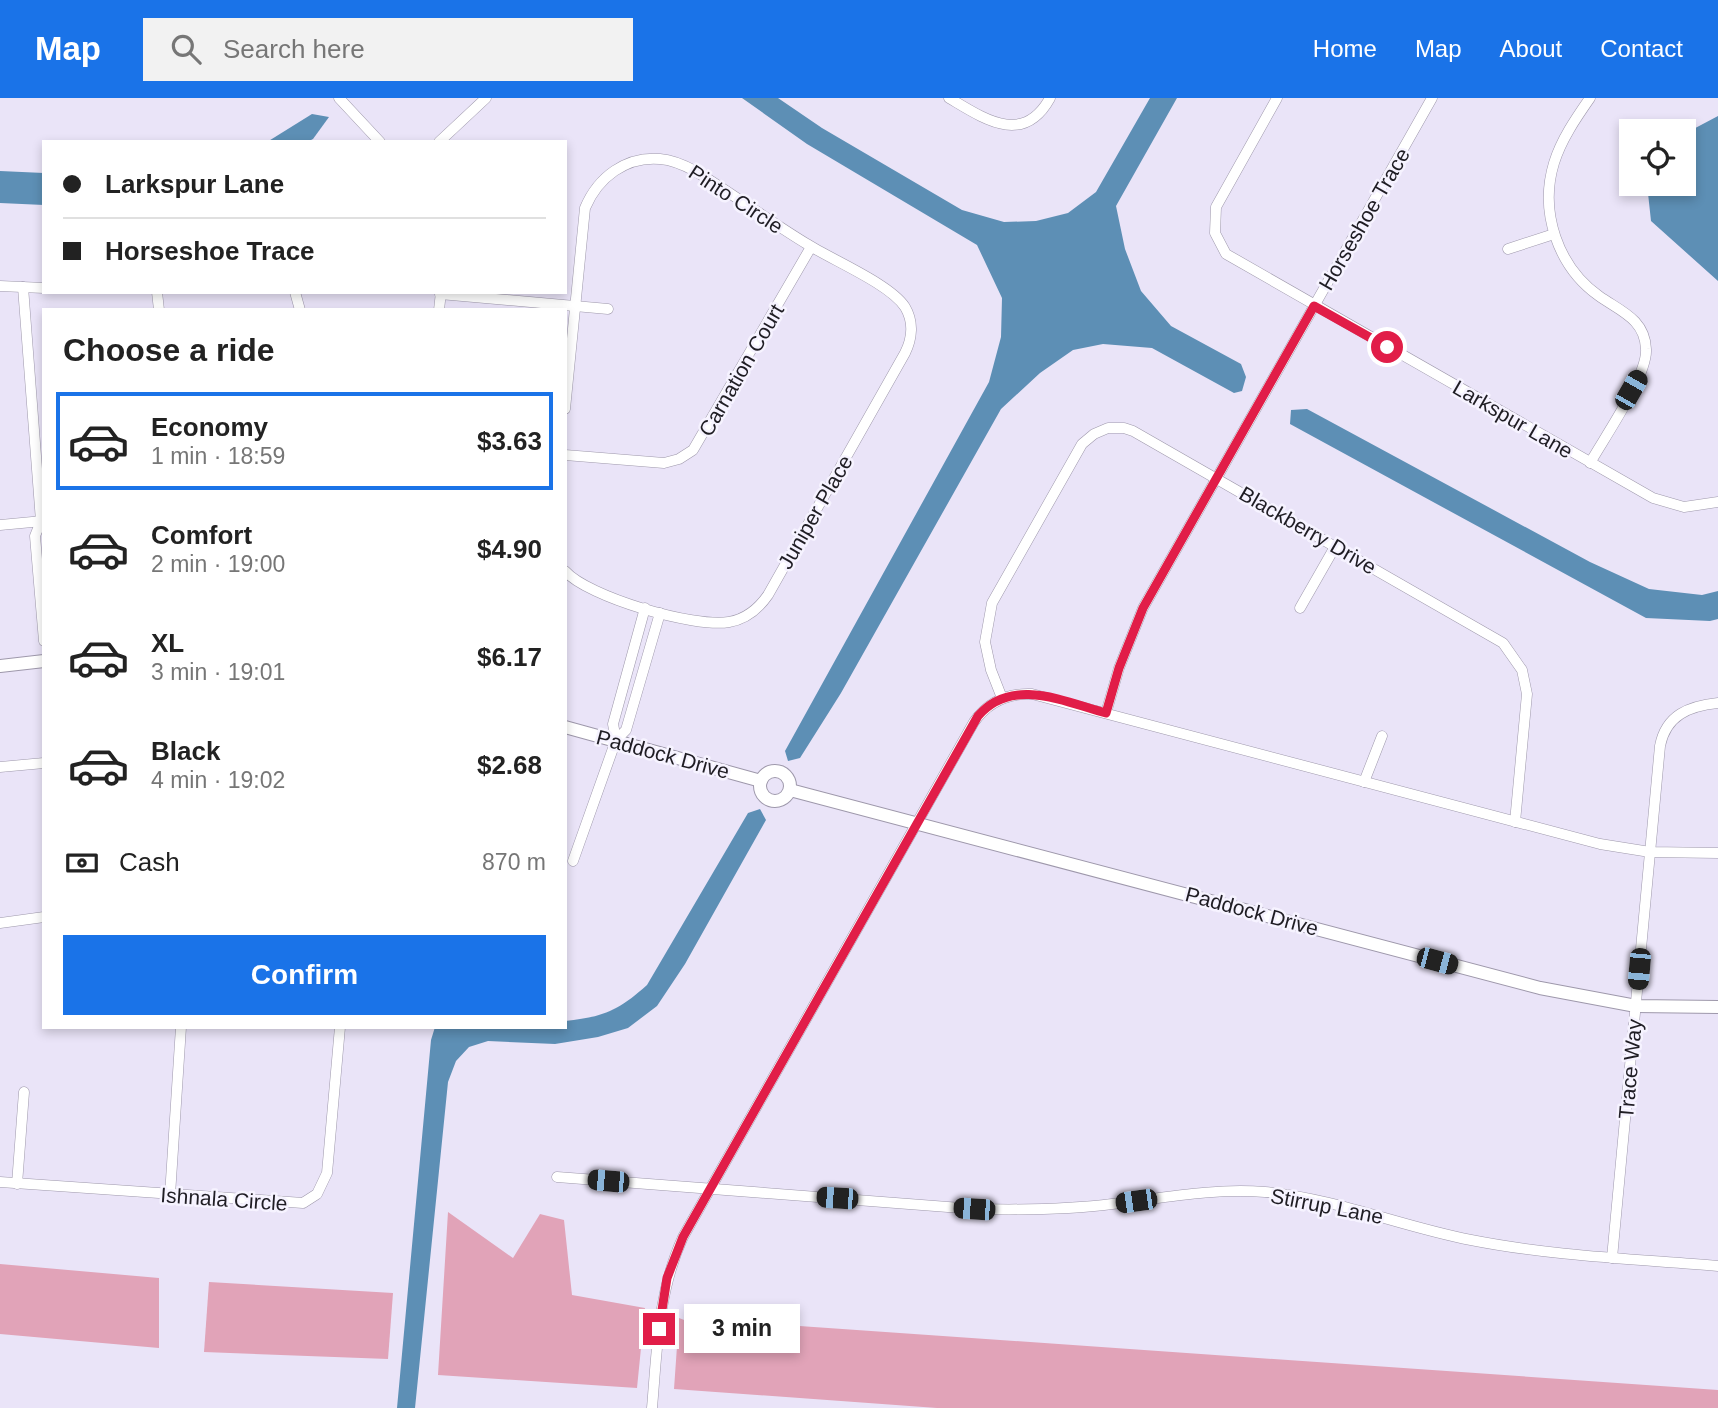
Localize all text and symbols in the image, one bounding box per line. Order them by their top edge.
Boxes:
search box [143,18,633,81]
text: Map [35,30,101,67]
icon: search [167,30,205,68]
text: Search here [223,34,365,64]
text: Home [1313,35,1377,62]
text: Map [1415,35,1462,62]
text: About [1500,35,1562,62]
text: Contact [1600,35,1683,62]
map controls [1619,119,1696,196]
button: locate [1619,119,1696,196]
street label: Horseshoe Trace [1314,144,1414,294]
street label: Pinto Circle [685,160,787,238]
text: Larkspur Lane [105,169,284,199]
text: Horseshoe Trace [105,236,315,266]
street label: Carnation Court [694,300,788,440]
route start [1371,331,1403,363]
text: Choose a ride [63,332,275,368]
car [1612,367,1651,413]
street label: Larkspur Lane [1449,375,1577,463]
icon: car [67,410,130,473]
text: Economy [151,412,268,442]
text: $3.63 [477,426,542,456]
text: 1 min · 18:59 [151,443,285,469]
street label: Juniper Place [773,451,857,573]
street label: Blackberry Drive [1236,482,1380,578]
icon: car [67,518,130,581]
text: Comfort [151,520,252,550]
text: $4.90 [477,534,542,564]
text: 2 min · 19:00 [151,551,285,577]
icon: car [67,626,130,689]
text: XL [151,628,184,658]
text: $6.17 [477,642,542,672]
text: 3 min · 19:01 [151,659,285,685]
street label: Paddock Drive [594,725,732,783]
icon: car [67,734,130,797]
text: Black [151,736,220,766]
text: $2.68 [477,750,542,780]
text: 4 min · 19:02 [151,767,285,793]
icon: cash [63,844,101,882]
text: Cash [119,847,180,877]
text: 870 m [482,849,546,875]
street label: Paddock Drive [1183,882,1321,940]
button: Confirm [63,935,546,1015]
car [1414,945,1461,977]
car [1627,947,1652,991]
street label: Trace Way [1614,1018,1646,1120]
car [587,1169,630,1193]
street label: Ishnala Circle [160,1183,288,1215]
street label: Stirrup Lane [1269,1184,1385,1228]
car [816,1186,859,1210]
car [1114,1188,1159,1214]
car [953,1197,996,1221]
callout: 3 min [684,1304,799,1354]
route end [643,1313,675,1345]
text: 3 min [712,1315,772,1341]

